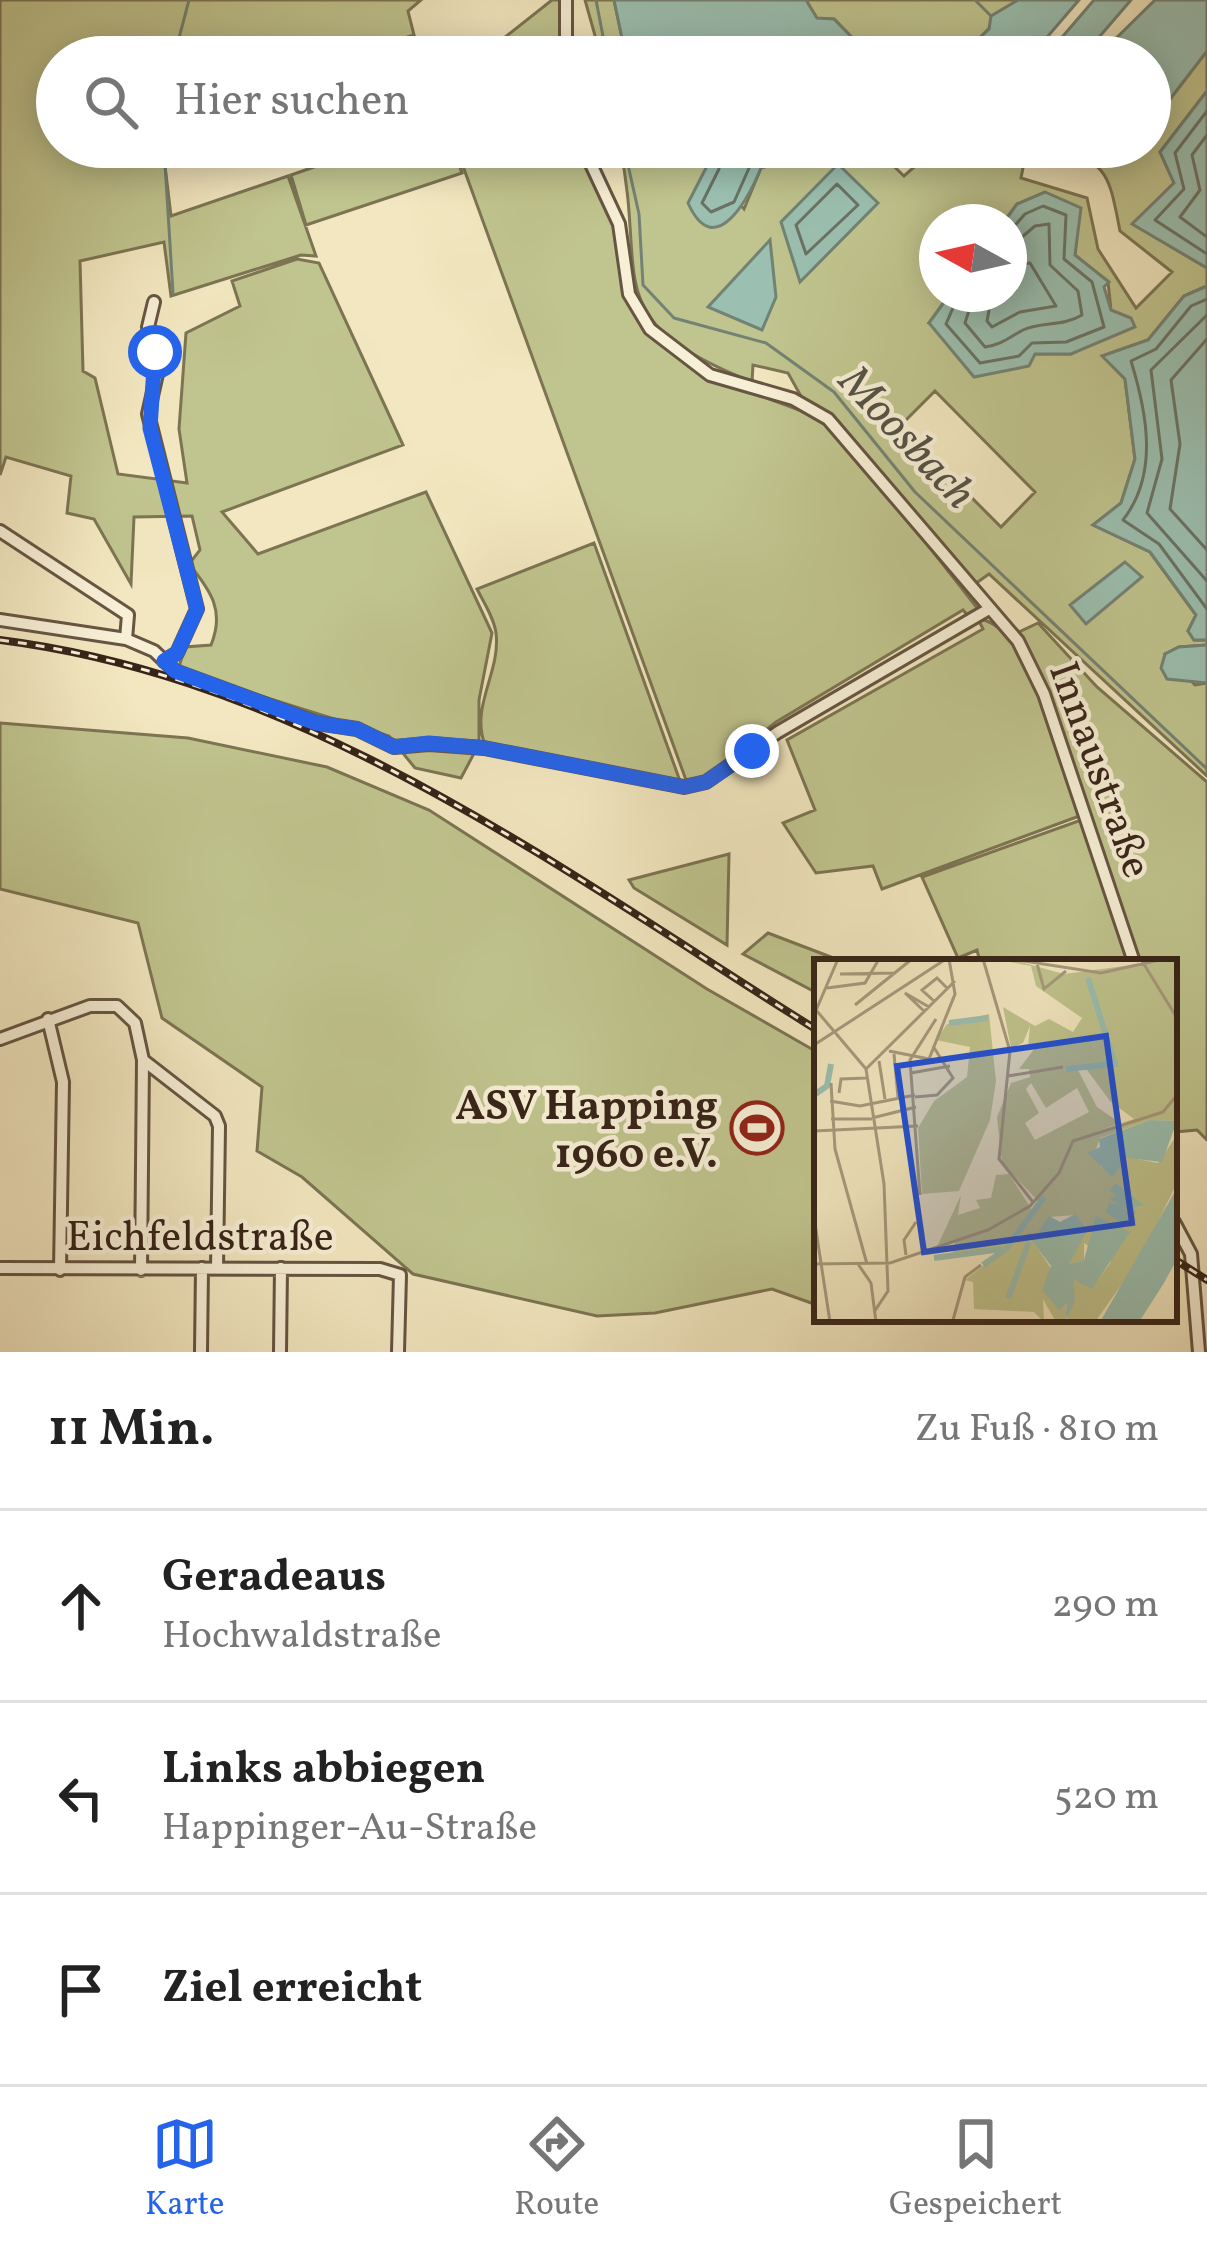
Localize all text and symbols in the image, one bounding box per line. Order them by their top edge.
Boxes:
search box [36,36,1171,168]
icon: search [78,69,144,135]
text: Hier suchen [174,71,409,134]
north arrow [919,204,1027,312]
route start [128,325,182,379]
water label: Moosbach [821,352,989,525]
street label: Innaustraße [1031,654,1164,887]
route end [725,724,779,778]
inset map [814,959,1177,1322]
place label: ASV Happing 1960 e.V. [455,1079,718,1186]
sports icon: ASV Happing 1960 e.V. [729,1100,785,1156]
street label: Eichfeldstraße [66,1210,334,1269]
text: 11 Min. [48,1395,215,1466]
text: Zu Fuß · 810 m [915,1403,1159,1457]
text: Geradeaus [162,1547,386,1610]
icon: ahead [48,1573,114,1639]
text: 290 m [1052,1579,1159,1633]
text: Hochwaldstraße [162,1610,441,1664]
text: Links abbiegen [162,1739,485,1802]
icon: left [48,1765,114,1831]
text: 520 m [1054,1771,1159,1825]
text: Happinger-Au-Straße [162,1802,537,1856]
icon: arrive [48,1957,114,2023]
text: Ziel erreicht [162,1958,422,2021]
tab: Karte [145,2111,224,2229]
tab: Route [514,2111,599,2229]
tab: Gespeichert [889,2111,1062,2229]

